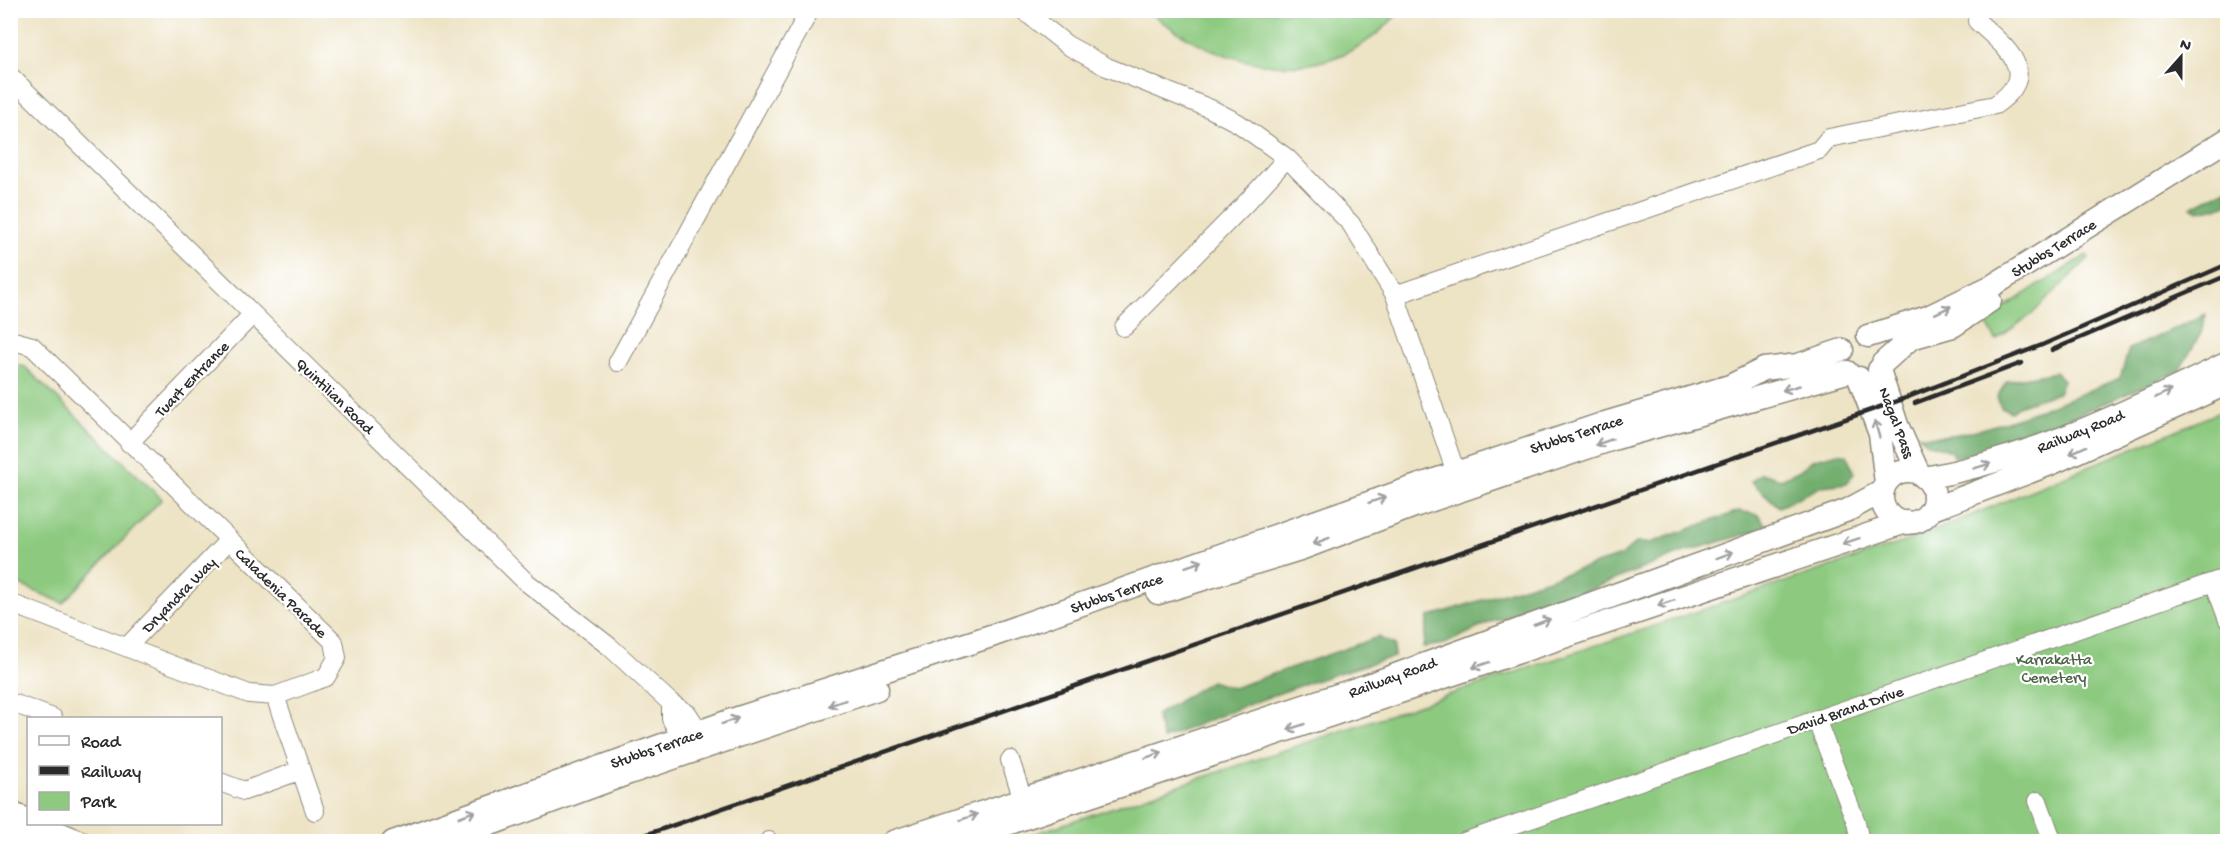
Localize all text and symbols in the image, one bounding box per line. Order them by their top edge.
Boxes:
north arrow [2151,27,2211,87]
text: N [2177,36,2194,57]
street label: Stubbs Terrace [2009,216,2101,284]
one-way arrow [1934,304,1952,315]
street label: Tuart Entrance [152,338,235,423]
street label: Quintilian Road [290,355,378,441]
one-way arrow [1782,383,1801,395]
street label: Nagal Pass [1873,385,1917,462]
one-way arrow [2154,388,2172,400]
street label: Railway Road [2035,407,2129,459]
street label: Stubbs Terrace [1528,412,1627,460]
one-way arrow [1871,420,1883,439]
one-way arrow [1595,437,1614,448]
one-way arrow [2070,445,2088,457]
one-way arrow [1973,460,1992,471]
one-way arrow [1368,493,1386,504]
one-way arrow [1842,536,1861,547]
one-way arrow [1312,537,1331,548]
street label: Caladenia Parade [229,546,330,644]
one-way arrow [1715,549,1734,560]
street label: Dryandra Way [139,554,222,639]
one-way arrow [1184,558,1202,569]
street label: Stubbs Terrace [1068,570,1166,620]
one-way arrow [1657,598,1676,609]
one-way arrow [1532,616,1551,627]
park label: Karrakatta Cemetery [2016,652,2093,689]
street label: Railway Road [1347,654,1441,704]
one-way arrow [1472,660,1491,671]
street label: David Brand Drive [1785,683,1907,741]
one-way arrow [828,698,847,709]
one-way arrow [720,714,739,725]
legend [27,717,222,825]
one-way arrow [1287,722,1306,733]
street label: Stubbs Terrace [608,725,706,775]
text: Road [81,733,122,754]
one-way arrow [1144,749,1163,760]
text: Railway [81,763,141,784]
text: Park [80,793,117,814]
one-way arrow [457,807,476,818]
one-way arrow [959,810,978,821]

